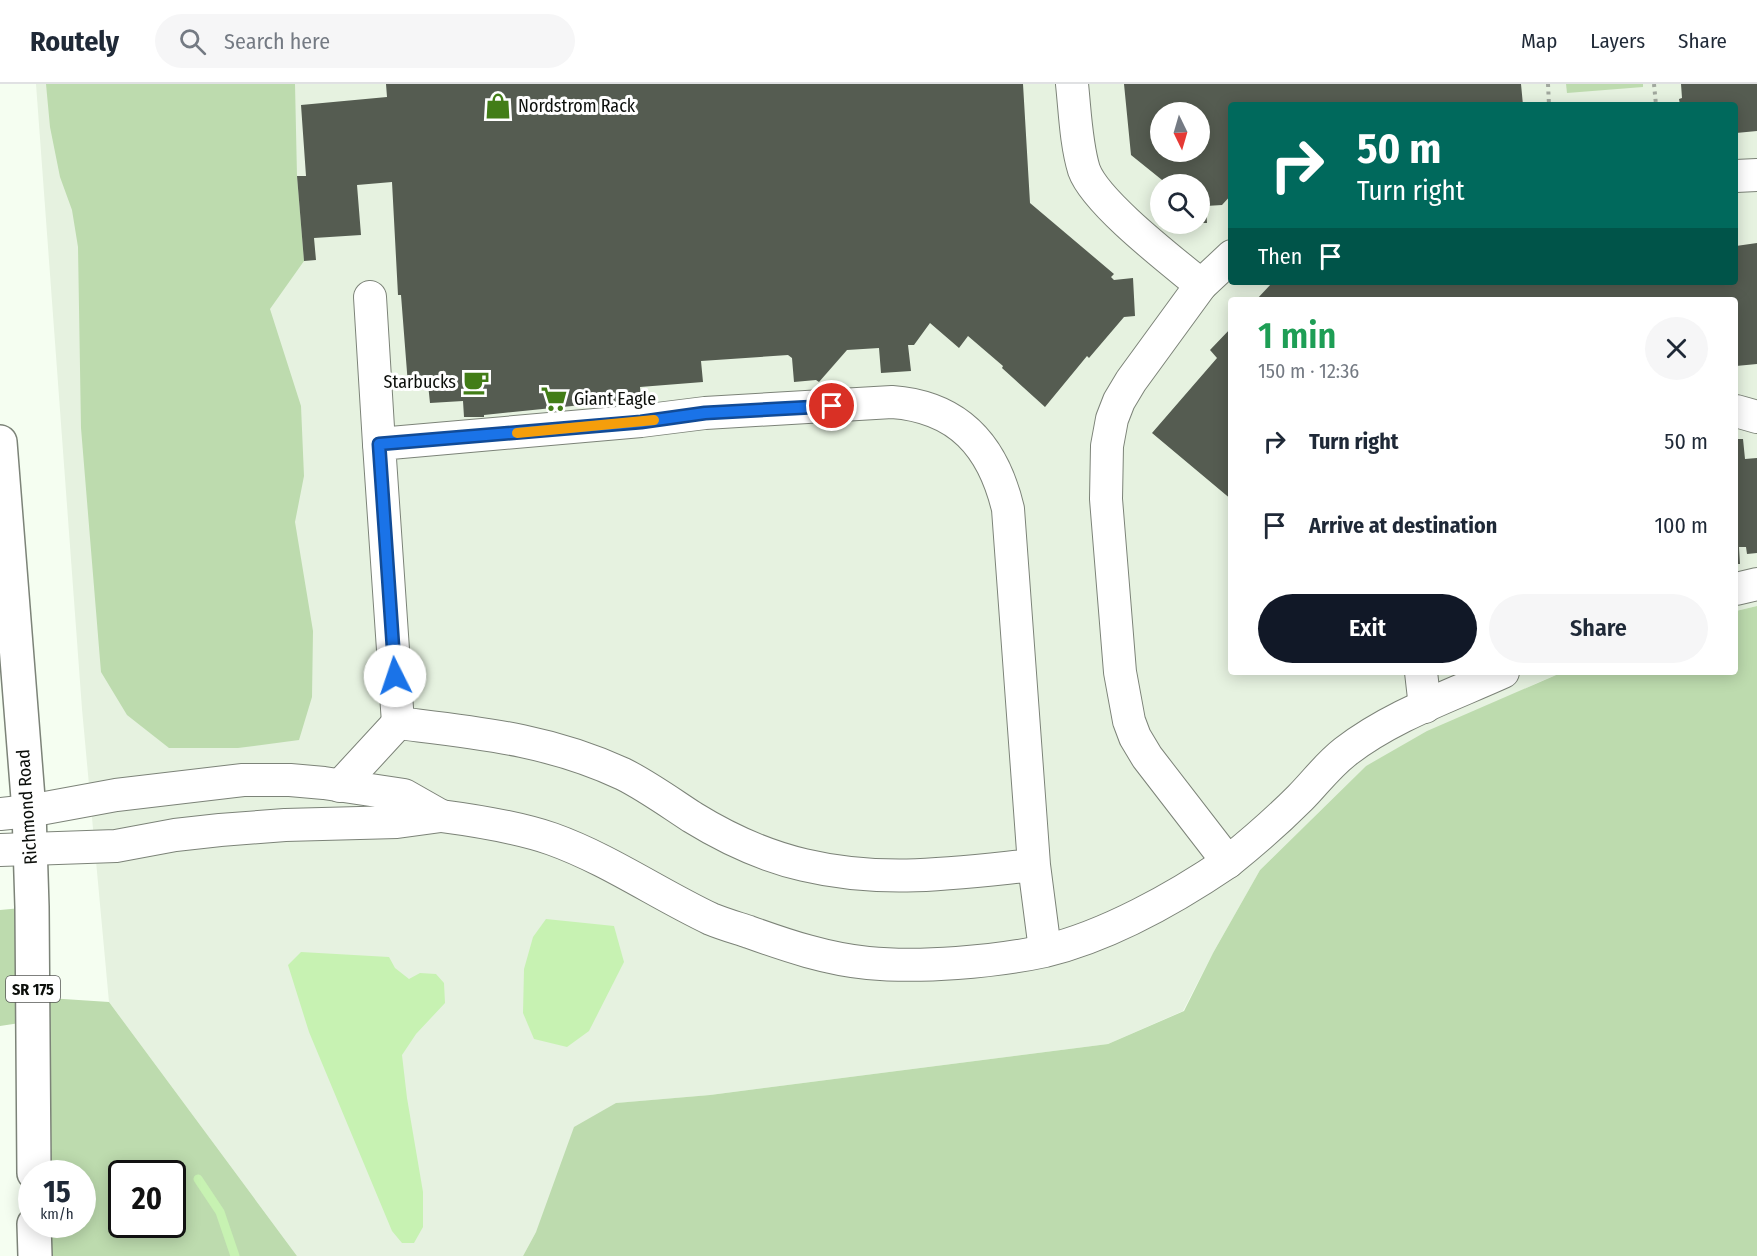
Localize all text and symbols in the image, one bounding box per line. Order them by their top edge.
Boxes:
search box [155,14,575,68]
text: Routely [30,25,119,58]
icon: search [176,25,209,58]
text: Search here [224,28,330,55]
text: Map [1521,28,1557,54]
text: Layers [1590,28,1645,54]
text: Share [1678,28,1727,54]
shop icon: Nordstrom Rack [483,91,513,121]
place label: Nordstrom Rack [518,95,636,117]
north arrow [1150,102,1210,162]
map controls [1150,102,1210,234]
text: 50 m [1357,124,1441,174]
icon: right [1258,126,1336,204]
button: search [1150,174,1210,234]
text: Turn right [1357,175,1465,207]
icon: arrive [1314,240,1347,273]
text: Then [1258,243,1302,270]
text: 1 min [1258,314,1336,358]
button: close [1645,317,1708,380]
text: 150 m · 12:36 [1258,359,1359,383]
cafe icon: Starbucks [461,367,491,397]
place label: Starbucks [384,371,456,393]
pin [806,380,857,431]
supermarket icon: Giant Eagle [539,384,569,414]
place label: Giant Eagle [574,388,656,410]
icon: arrive [815,389,848,422]
icon: right [1258,425,1291,458]
text: Turn right [1309,428,1398,455]
text: 50 m [1664,428,1708,455]
icon: arrive [1258,509,1291,542]
text: Arrive at destination [1309,512,1497,539]
text: 100 m [1654,512,1708,539]
button: Exit [1258,594,1477,663]
button: Share [1489,594,1708,663]
position arrow [363,644,427,708]
street label: Richmond Road [12,749,42,865]
road number: SR 175 [6,976,60,1002]
speed limit sign: 20 [108,1160,186,1238]
text: 15 [43,1174,71,1210]
text: km/h [40,1205,74,1223]

